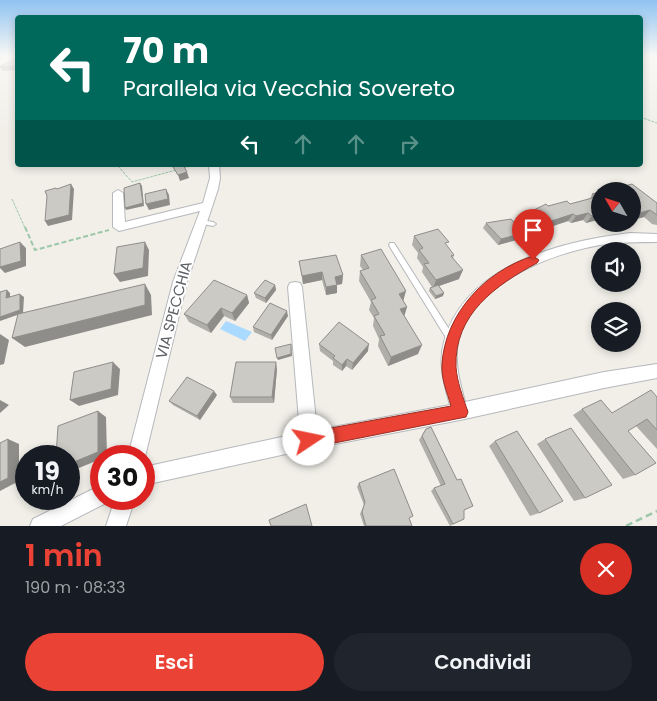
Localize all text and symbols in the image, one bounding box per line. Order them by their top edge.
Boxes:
text: 70 m [123,26,209,75]
icon: left [40,35,105,100]
text: Parallela via Vecchia Sovereto [123,73,455,104]
icon: left [236,130,264,158]
icon: ahead [289,130,317,158]
icon: ahead [342,130,370,158]
icon: right [395,130,423,158]
north arrow [591,182,641,232]
map controls [591,182,641,352]
pin [512,209,554,260]
icon: arrive [519,216,547,244]
button: sound [591,242,641,292]
street label: VIA SPECCHIA [150,259,197,361]
button: layers [591,302,641,352]
position arrow [282,413,334,465]
speed limit sign: 30 [90,445,155,510]
text: 19 [35,454,60,489]
text: km/h [32,481,63,498]
text: 1 min [25,534,103,577]
button: close [580,543,632,595]
text: 190 m · 08:33 [25,576,125,599]
button: Esci [25,633,324,691]
button: Condividi [334,633,632,691]

